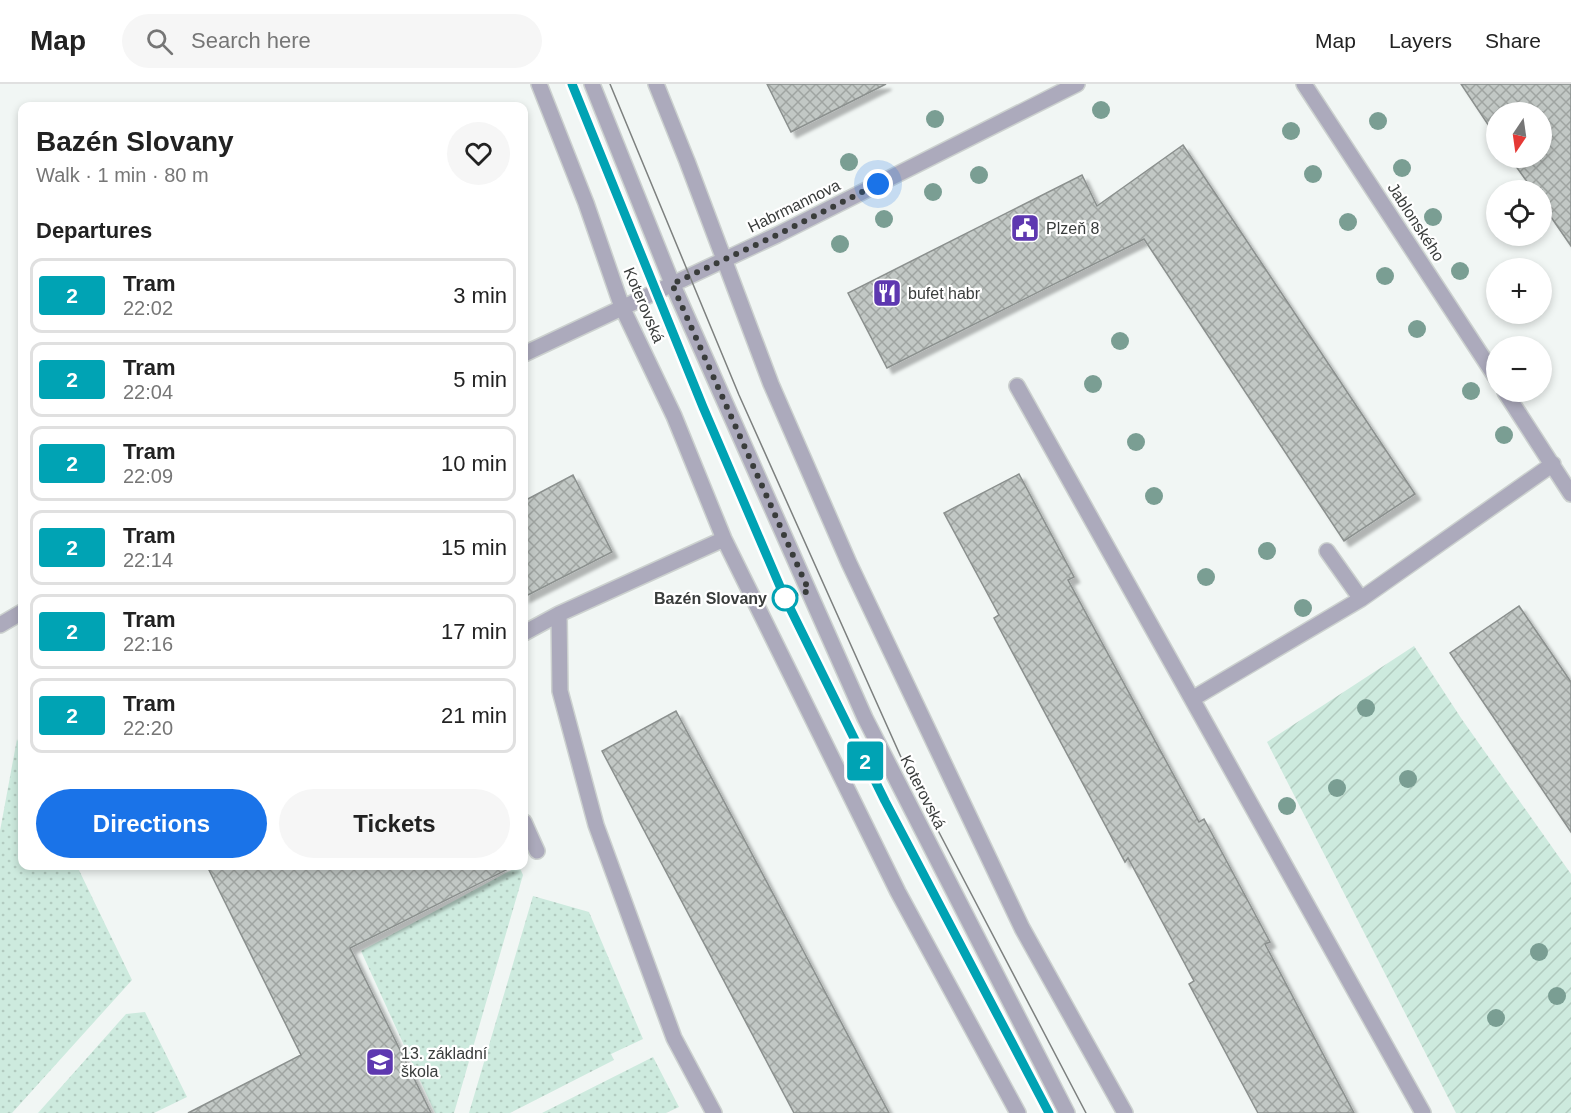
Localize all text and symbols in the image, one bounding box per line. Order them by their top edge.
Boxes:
search box [122,14,542,68]
text: Map [30,25,86,56]
icon: search [143,25,176,58]
text: Search here [191,28,311,53]
text: Map [1315,29,1356,52]
text: Layers [1389,29,1452,52]
text: Share [1485,29,1541,52]
north arrow [1486,102,1552,168]
map controls [1486,102,1552,402]
button: heart [447,122,510,185]
text: Bazén Slovany [36,126,234,157]
text: Walk · 1 min · 80 m [36,164,209,186]
your location [863,169,893,199]
street label: Habrmannova [745,176,843,236]
street label: Jablonského [1384,180,1448,264]
button: locate [1486,180,1552,246]
public building icon: Plzeň 8 [1009,212,1041,244]
text: Departures [36,218,152,243]
place label: Plzeň 8 [1046,220,1099,237]
button: + [1486,258,1552,324]
street label: Koterovská [621,265,667,345]
text: Tram [123,271,176,296]
restaurant icon: bufet habr [871,277,903,309]
text: 3 min [453,283,507,308]
text: 2 [66,284,78,307]
place label: bufet habr [908,285,981,302]
text: 22:02 [123,297,173,319]
button: − [1486,336,1552,402]
text: Tram [123,355,176,380]
text: 5 min [453,367,507,392]
text: 2 [66,368,78,391]
text: 22:04 [123,381,173,403]
text: Tram [123,439,176,464]
text: 10 min [441,451,507,476]
text: 2 [66,452,78,475]
text: 22:09 [123,465,173,487]
text: Tram [123,523,176,548]
text: 15 min [441,535,507,560]
text: 2 [66,536,78,559]
text: 22:14 [123,549,173,571]
marker: Bazén Slovany [772,585,798,611]
place label: Bazén Slovany [654,590,767,607]
text: Tram [123,607,176,632]
text: 17 min [441,619,507,644]
text: 2 [66,620,78,643]
text: 22:16 [123,633,173,655]
text: Tram [123,691,176,716]
text: 21 min [441,703,507,728]
text: 2 [66,704,78,727]
text: 22:20 [123,717,173,739]
line badge: 2 [846,742,884,780]
text: 2 [859,750,871,773]
street label: Koterovská [897,752,949,832]
button: Directions [36,789,267,858]
button: Tickets [279,789,510,858]
place label: 13. základní škola [401,1045,488,1080]
school or university icon: 13. základní škola [364,1046,396,1078]

